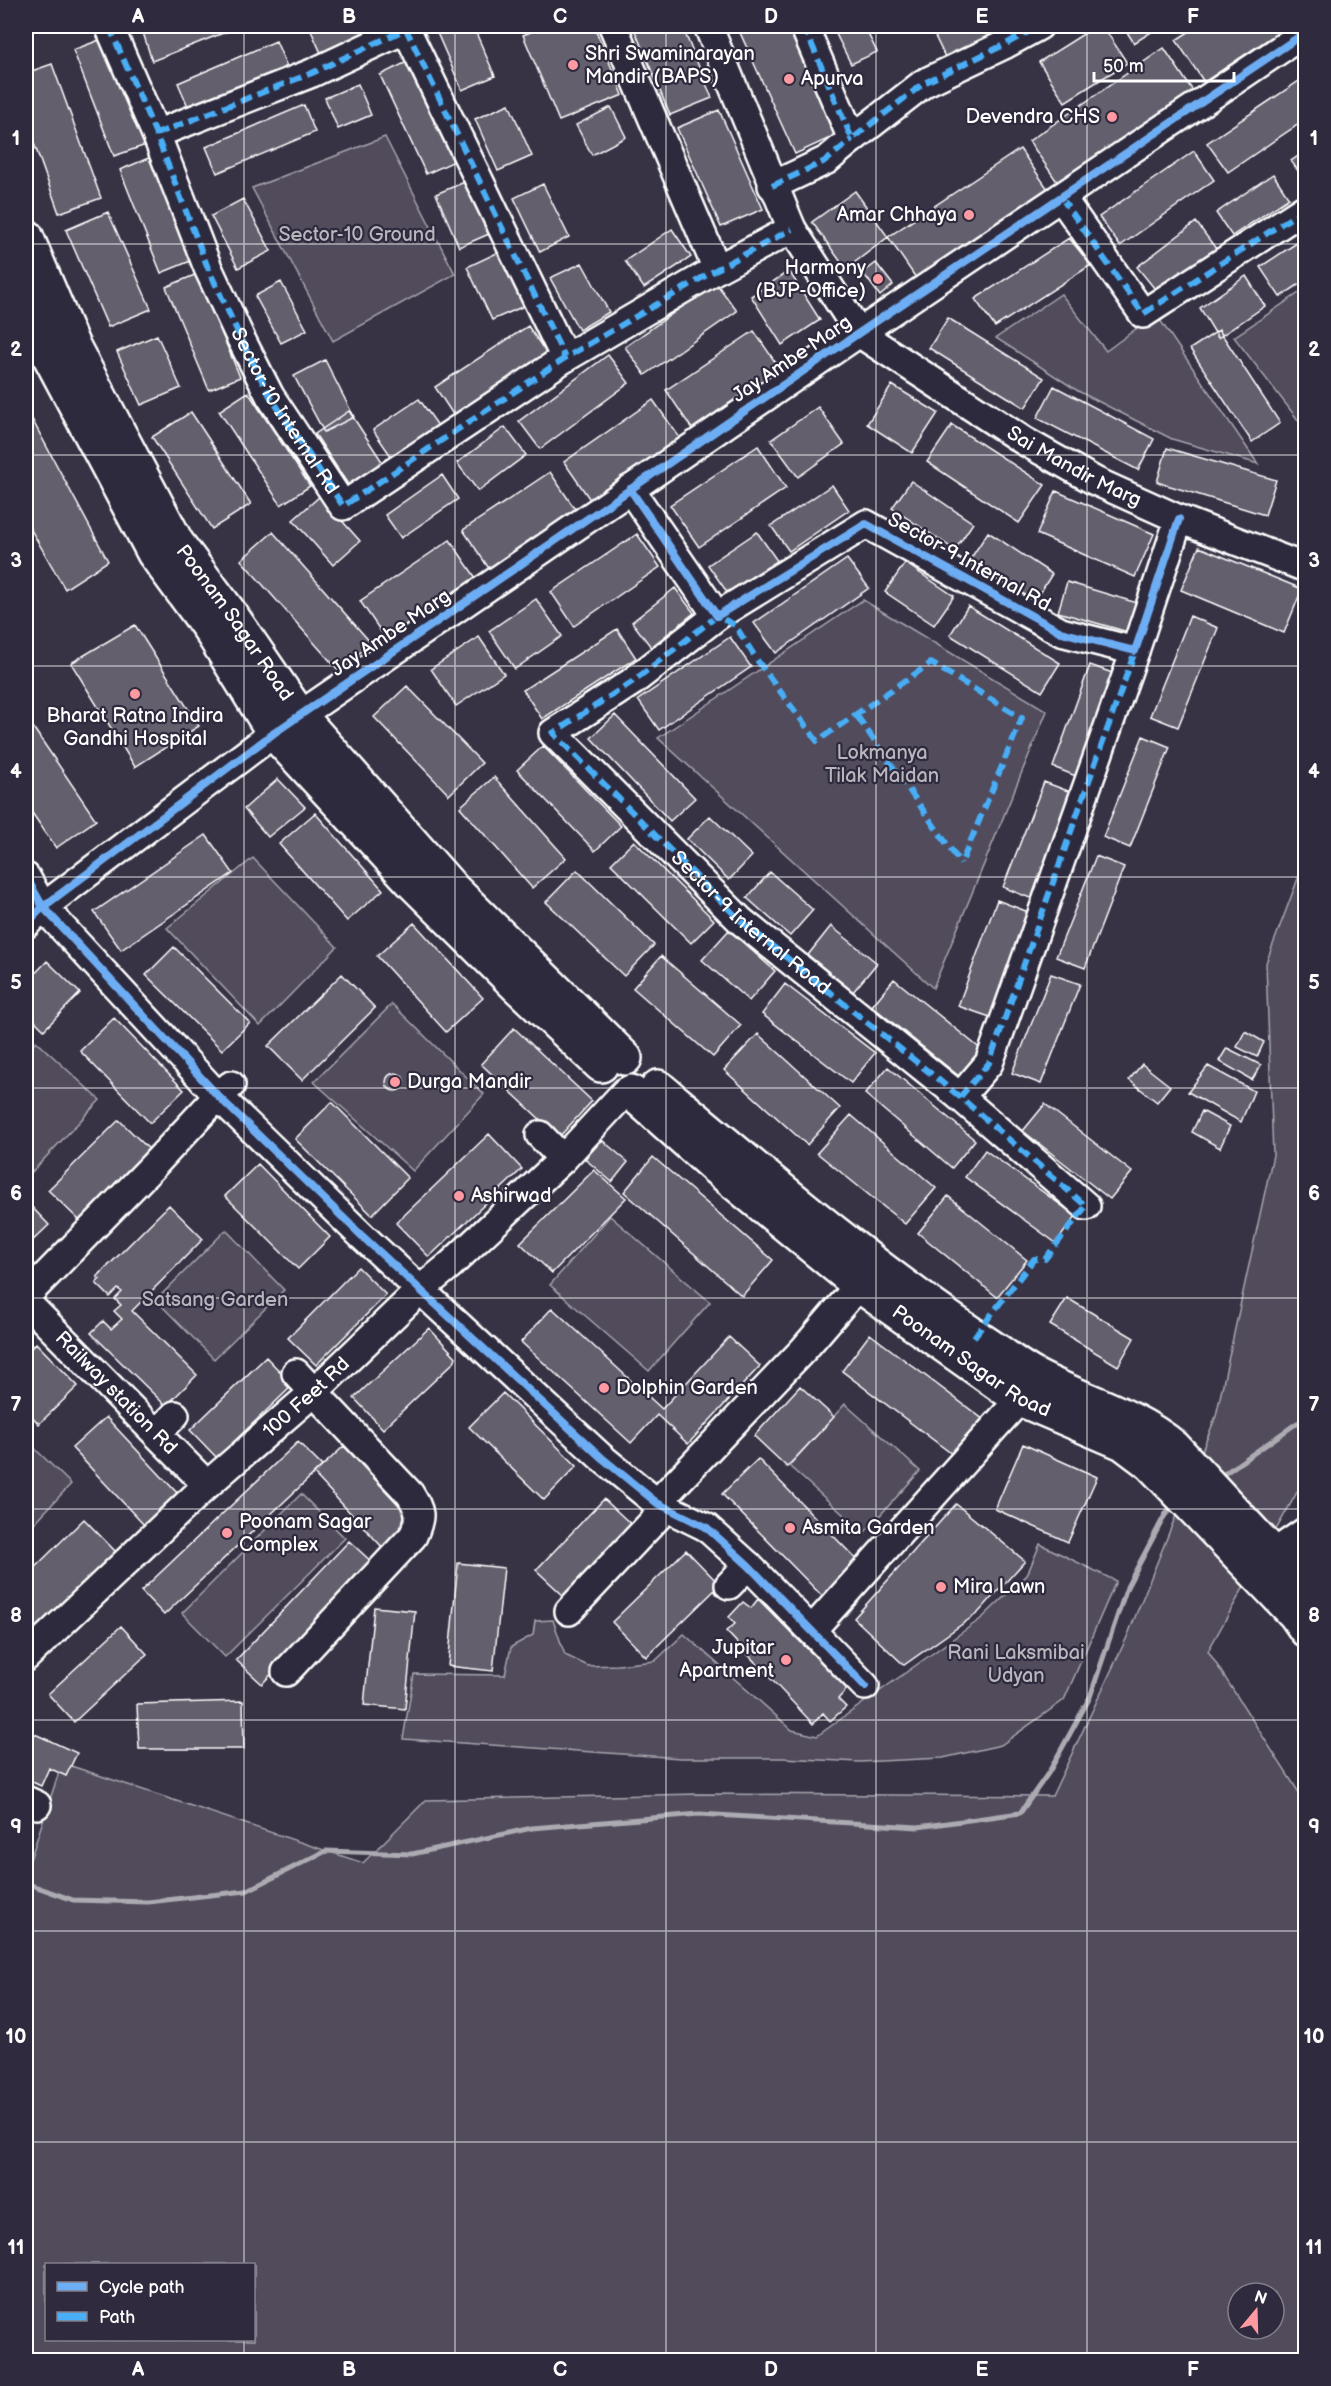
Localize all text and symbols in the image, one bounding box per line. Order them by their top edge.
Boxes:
text: A [131,5,145,29]
text: B [342,5,356,29]
text: C [553,5,567,29]
text: D [764,5,778,29]
text: E [976,5,989,29]
text: F [1187,5,1199,29]
place label: Shri Swaminarayan Mandir (BAPS) [585,42,755,89]
scale bar [1094,45,1234,83]
text: 50 m [1103,56,1144,77]
marker: Shri Swaminarayan Mandir (BAPS) [566,58,580,72]
place label: Apurva [801,67,864,91]
marker: Apurva [782,72,796,86]
place label: Devendra CHS [965,105,1100,129]
marker: Devendra CHS [1105,110,1119,124]
text: 1 [12,127,20,151]
text: 1 [1310,127,1318,151]
place label: Amar Chhaya [837,203,957,227]
marker: Amar Chhaya [962,208,976,222]
park label: Sector-10 Ground [278,223,436,247]
place label: Harmony (BJP-Office) [755,256,866,303]
marker: Harmony (BJP-Office) [871,272,885,286]
street label: Jay Ambe Marg [728,310,856,408]
street label: Sector-10 Internal Rd [225,324,344,499]
text: 2 [10,338,22,362]
text: 2 [1308,338,1320,362]
street label: Sai Mandir Marg [1002,421,1145,512]
street label: Sector-9 Internal Rd [883,507,1055,617]
street label: Poonam Sagar Road [171,540,298,706]
text: 3 [10,549,22,573]
text: 3 [1308,549,1320,573]
street label: Jay Ambe Marg [327,584,455,682]
marker: Bharat Ratna Indira Gandhi Hospital [128,687,142,701]
place label: Bharat Ratna Indira Gandhi Hospital [46,704,224,751]
park label: Lokmanya Tilak Maidan [825,741,939,788]
text: 4 [10,760,22,784]
text: 4 [1308,760,1320,784]
street label: Sector-9 Internal Road [666,846,835,1000]
text: 5 [10,971,22,995]
text: 5 [1308,971,1320,995]
place label: Durga Mandir [407,1070,532,1094]
marker: Durga Mandir [388,1075,402,1089]
text: 6 [10,1182,22,1206]
text: 6 [1308,1182,1320,1206]
place label: Ashirwad [471,1184,551,1208]
marker: Ashirwad [452,1189,466,1203]
park label: Satsang Garden [142,1288,288,1312]
street label: Poonam Sagar Road [887,1300,1054,1423]
street label: Railway station Rd [50,1326,182,1460]
street label: 100 Feet Rd [258,1352,355,1443]
place label: Dolphin Garden [616,1376,758,1400]
marker: Dolphin Garden [597,1381,611,1395]
text: 7 [10,1393,22,1417]
text: 7 [1308,1393,1320,1417]
place label: Poonam Sagar Complex [239,1510,372,1557]
place label: Asmita Garden [802,1516,935,1540]
marker: Asmita Garden [783,1521,797,1535]
marker: Poonam Sagar Complex [220,1526,234,1540]
place label: Mira Lawn [953,1575,1045,1599]
marker: Mira Lawn [934,1580,948,1594]
text: 8 [10,1604,22,1628]
text: 8 [1308,1604,1320,1628]
place label: Jupitar Apartment [679,1636,775,1683]
park label: Rani Laksmibai Udyan [947,1641,1085,1688]
marker: Jupitar Apartment [779,1653,793,1667]
text: 9 [10,1815,22,1839]
text: 9 [1308,1815,1320,1839]
text: 10 [6,2025,26,2049]
text: 10 [1304,2025,1324,2049]
text: 11 [8,2236,24,2260]
text: 11 [1306,2236,1322,2260]
legend [45,2263,255,2341]
text: Cycle path [99,2277,185,2298]
north arrow [1226,2281,1286,2341]
text: N [1252,2287,1269,2309]
text: Path [99,2307,135,2328]
text: A [131,2358,145,2382]
text: B [342,2358,356,2382]
text: C [553,2358,567,2382]
text: D [764,2358,778,2382]
text: E [976,2358,989,2382]
text: F [1187,2358,1199,2382]

